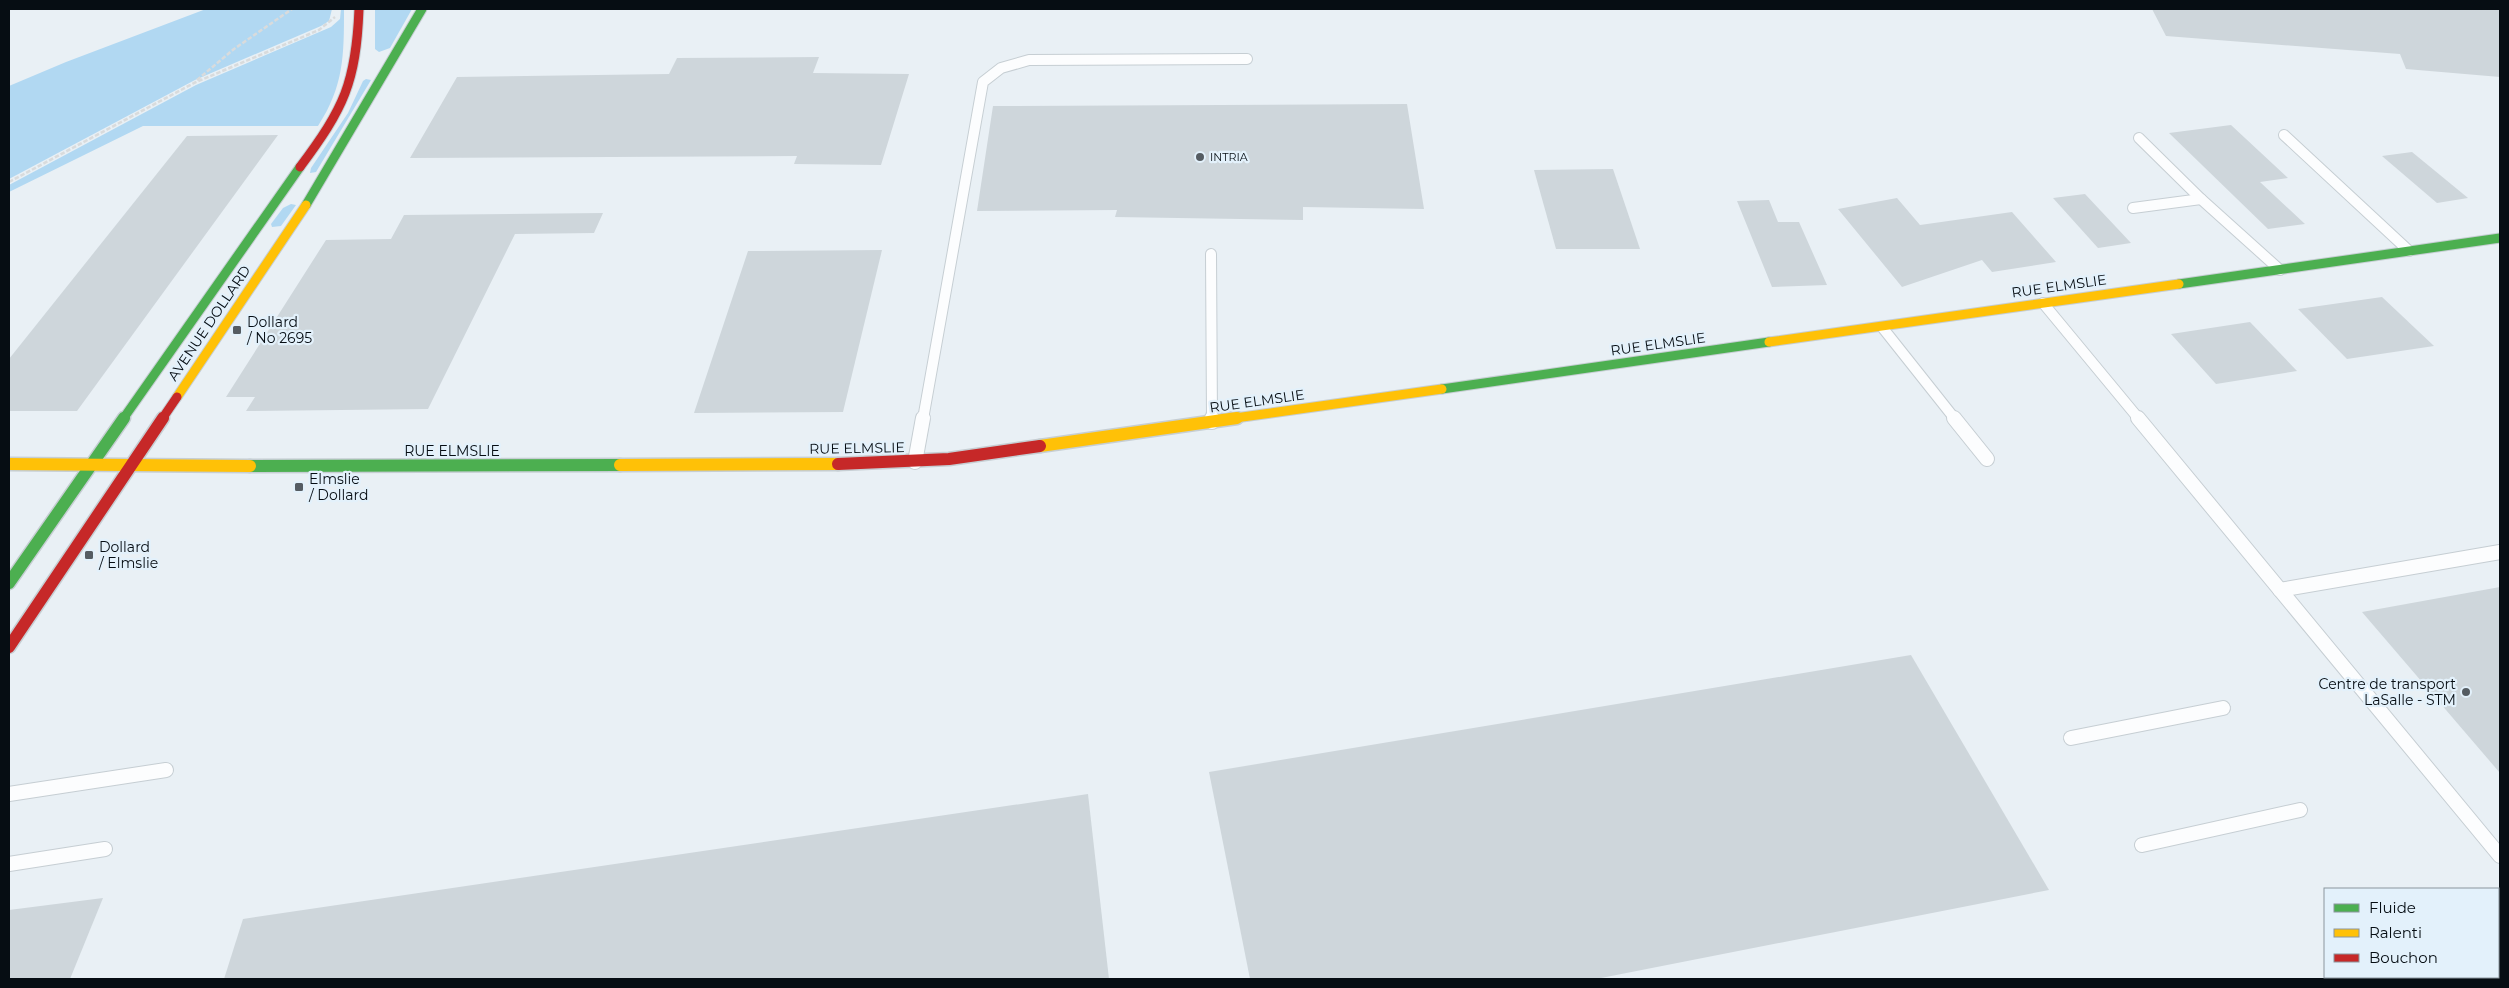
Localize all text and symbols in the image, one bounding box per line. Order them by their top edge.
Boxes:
place label: INTRIA [1210,150,1248,164]
marker: INTRIA [1194,151,1206,163]
street label: AVENUE DOLLARD [164,262,254,384]
street label: RUE ELMSLIE [2010,270,2108,302]
place label: Dollard / No 2695 [246,313,312,347]
marker: Dollard / No 2695 [231,324,243,336]
street label: RUE ELMSLIE [1609,328,1707,360]
street label: RUE ELMSLIE [1208,385,1306,417]
street label: RUE ELMSLIE [809,438,905,458]
street label: RUE ELMSLIE [404,442,500,460]
place label: Elmslie / Dollard [308,470,368,504]
marker: Elmslie / Dollard [293,481,305,493]
place label: Dollard / Elmslie [98,538,158,572]
marker: Dollard / Elmslie [83,549,95,561]
place label: Centre de transport LaSalle - STM [2319,675,2456,709]
marker: Centre de transport LaSalle - STM [2460,686,2472,698]
legend [2324,888,2499,978]
text: Fluide [2369,898,2416,917]
text: Ralenti [2369,923,2422,942]
text: Bouchon [2369,948,2438,967]

